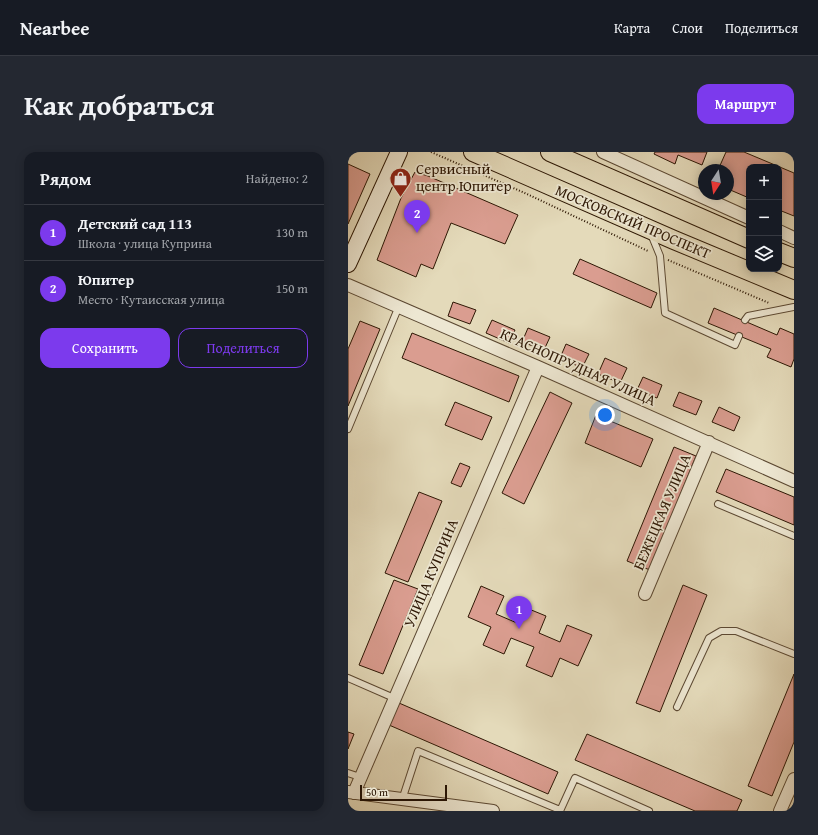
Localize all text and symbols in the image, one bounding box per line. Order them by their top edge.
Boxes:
text: Nearbee [20,14,90,42]
text: Карта [614,18,650,38]
text: Слои [672,18,703,38]
text: Поделиться [725,18,798,38]
text: Как добраться [24,84,214,125]
button: Маршрут [697,84,794,124]
place label: Сервисный центр Юпитер [416,158,512,196]
north arrow [698,164,734,200]
map controls [746,164,782,272]
button: + [746,164,782,200]
shop icon: Сервисный центр Юпитер [388,165,414,198]
text: Рядом [40,166,91,191]
text: Найдено: 2 [246,169,308,188]
street label: МОСКОВСКИЙ ПРОСПЕКТ [552,179,715,264]
pin: 2 [404,200,430,233]
button: − [746,200,782,236]
text: Детский сад 113 [78,213,192,234]
text: 1 [50,223,56,242]
text: 130 m [276,223,308,242]
text: Школа · улица Куприна [78,234,212,253]
button: layers [746,236,782,272]
text: Юпитер [78,269,134,290]
text: 2 [50,279,56,298]
text: 150 m [276,279,308,298]
text: Место · Кутаисская улица [78,290,225,309]
street label: КРАСНОПРУДНАЯ УЛИЦА [497,323,660,410]
button: Сохранить [40,328,170,368]
button: Поделиться [178,328,308,368]
your location [595,405,615,425]
street label: БЕЖЕЦКАЯ УЛИЦА [628,450,696,573]
street label: УЛИЦА КУПРИНА [398,515,463,630]
pin: 1 [506,596,532,629]
scale bar [360,783,447,802]
text: 50 m [366,784,388,800]

